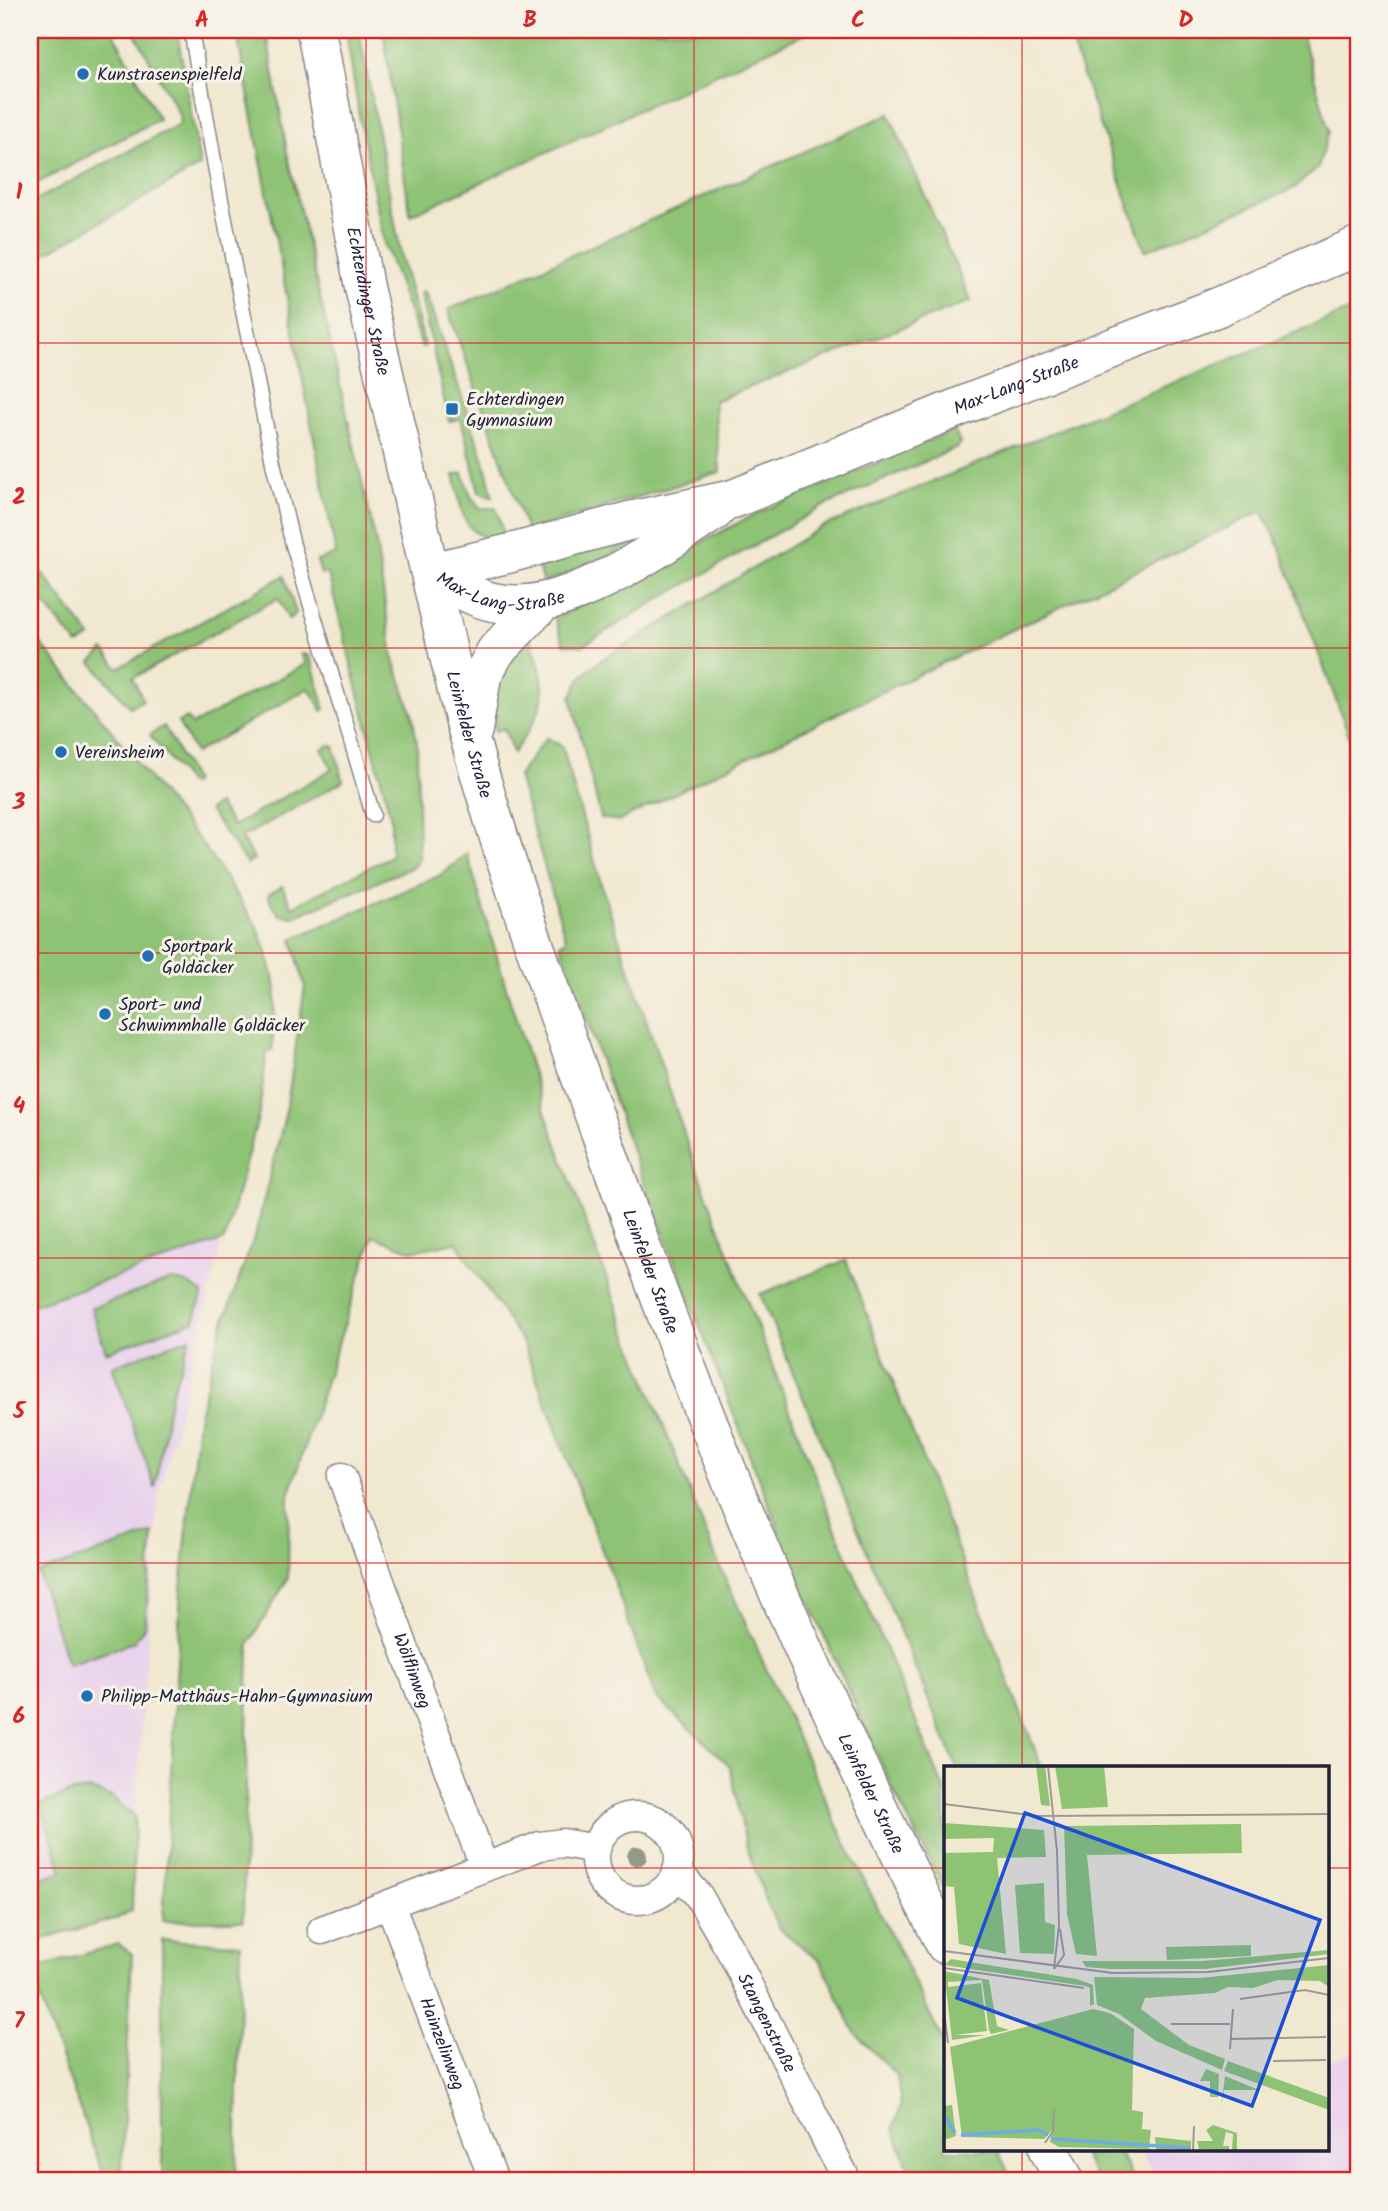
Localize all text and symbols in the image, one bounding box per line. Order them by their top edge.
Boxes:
text: A [195,3,209,39]
text: B [523,3,537,39]
text: C [851,3,865,39]
text: D [1178,3,1194,39]
place label: Kunstrasenspielfeld [97,61,243,90]
marker: Kunstrasenspielfeld [75,66,91,82]
text: 1 [16,175,23,211]
street label: Echterdinger Straße [337,224,397,379]
street label: Max-Lang-Straße [949,349,1084,424]
place label: Echterdingen Gymnasium [466,386,564,436]
marker: Echterdingen Gymnasium [444,401,460,417]
text: 2 [12,480,26,516]
street label: Max-Lang-Straße [430,565,569,621]
street label: Leinfelder Straße [437,668,499,802]
place label: Vereinsheim [75,739,165,768]
marker: Vereinsheim [53,744,69,760]
text: 3 [12,785,26,821]
place label: Sportpark Goldäcker [162,933,235,983]
marker: Sportpark Goldäcker [140,948,156,964]
place label: Sport- und Schwimmhalle Goldäcker [119,991,306,1041]
marker: Sport- und Schwimmhalle Goldäcker [97,1006,113,1022]
text: 4 [13,1089,26,1125]
street label: Leinfelder Straße [613,1205,686,1338]
text: 5 [12,1394,27,1430]
street label: Wölflinweg [384,1629,438,1713]
place label: Philipp-Matthäus-Hahn-Gymnasium [101,1683,373,1712]
marker: Philipp-Matthäus-Hahn-Gymnasium [79,1688,95,1704]
text: 6 [13,1699,25,1735]
street label: Leinfelder Straße [828,1729,911,1859]
inset map [944,1766,1328,2152]
street label: Stangenstraße [728,1968,803,2078]
street label: Hainzelinweg [410,1993,472,2095]
text: 7 [14,2004,26,2040]

